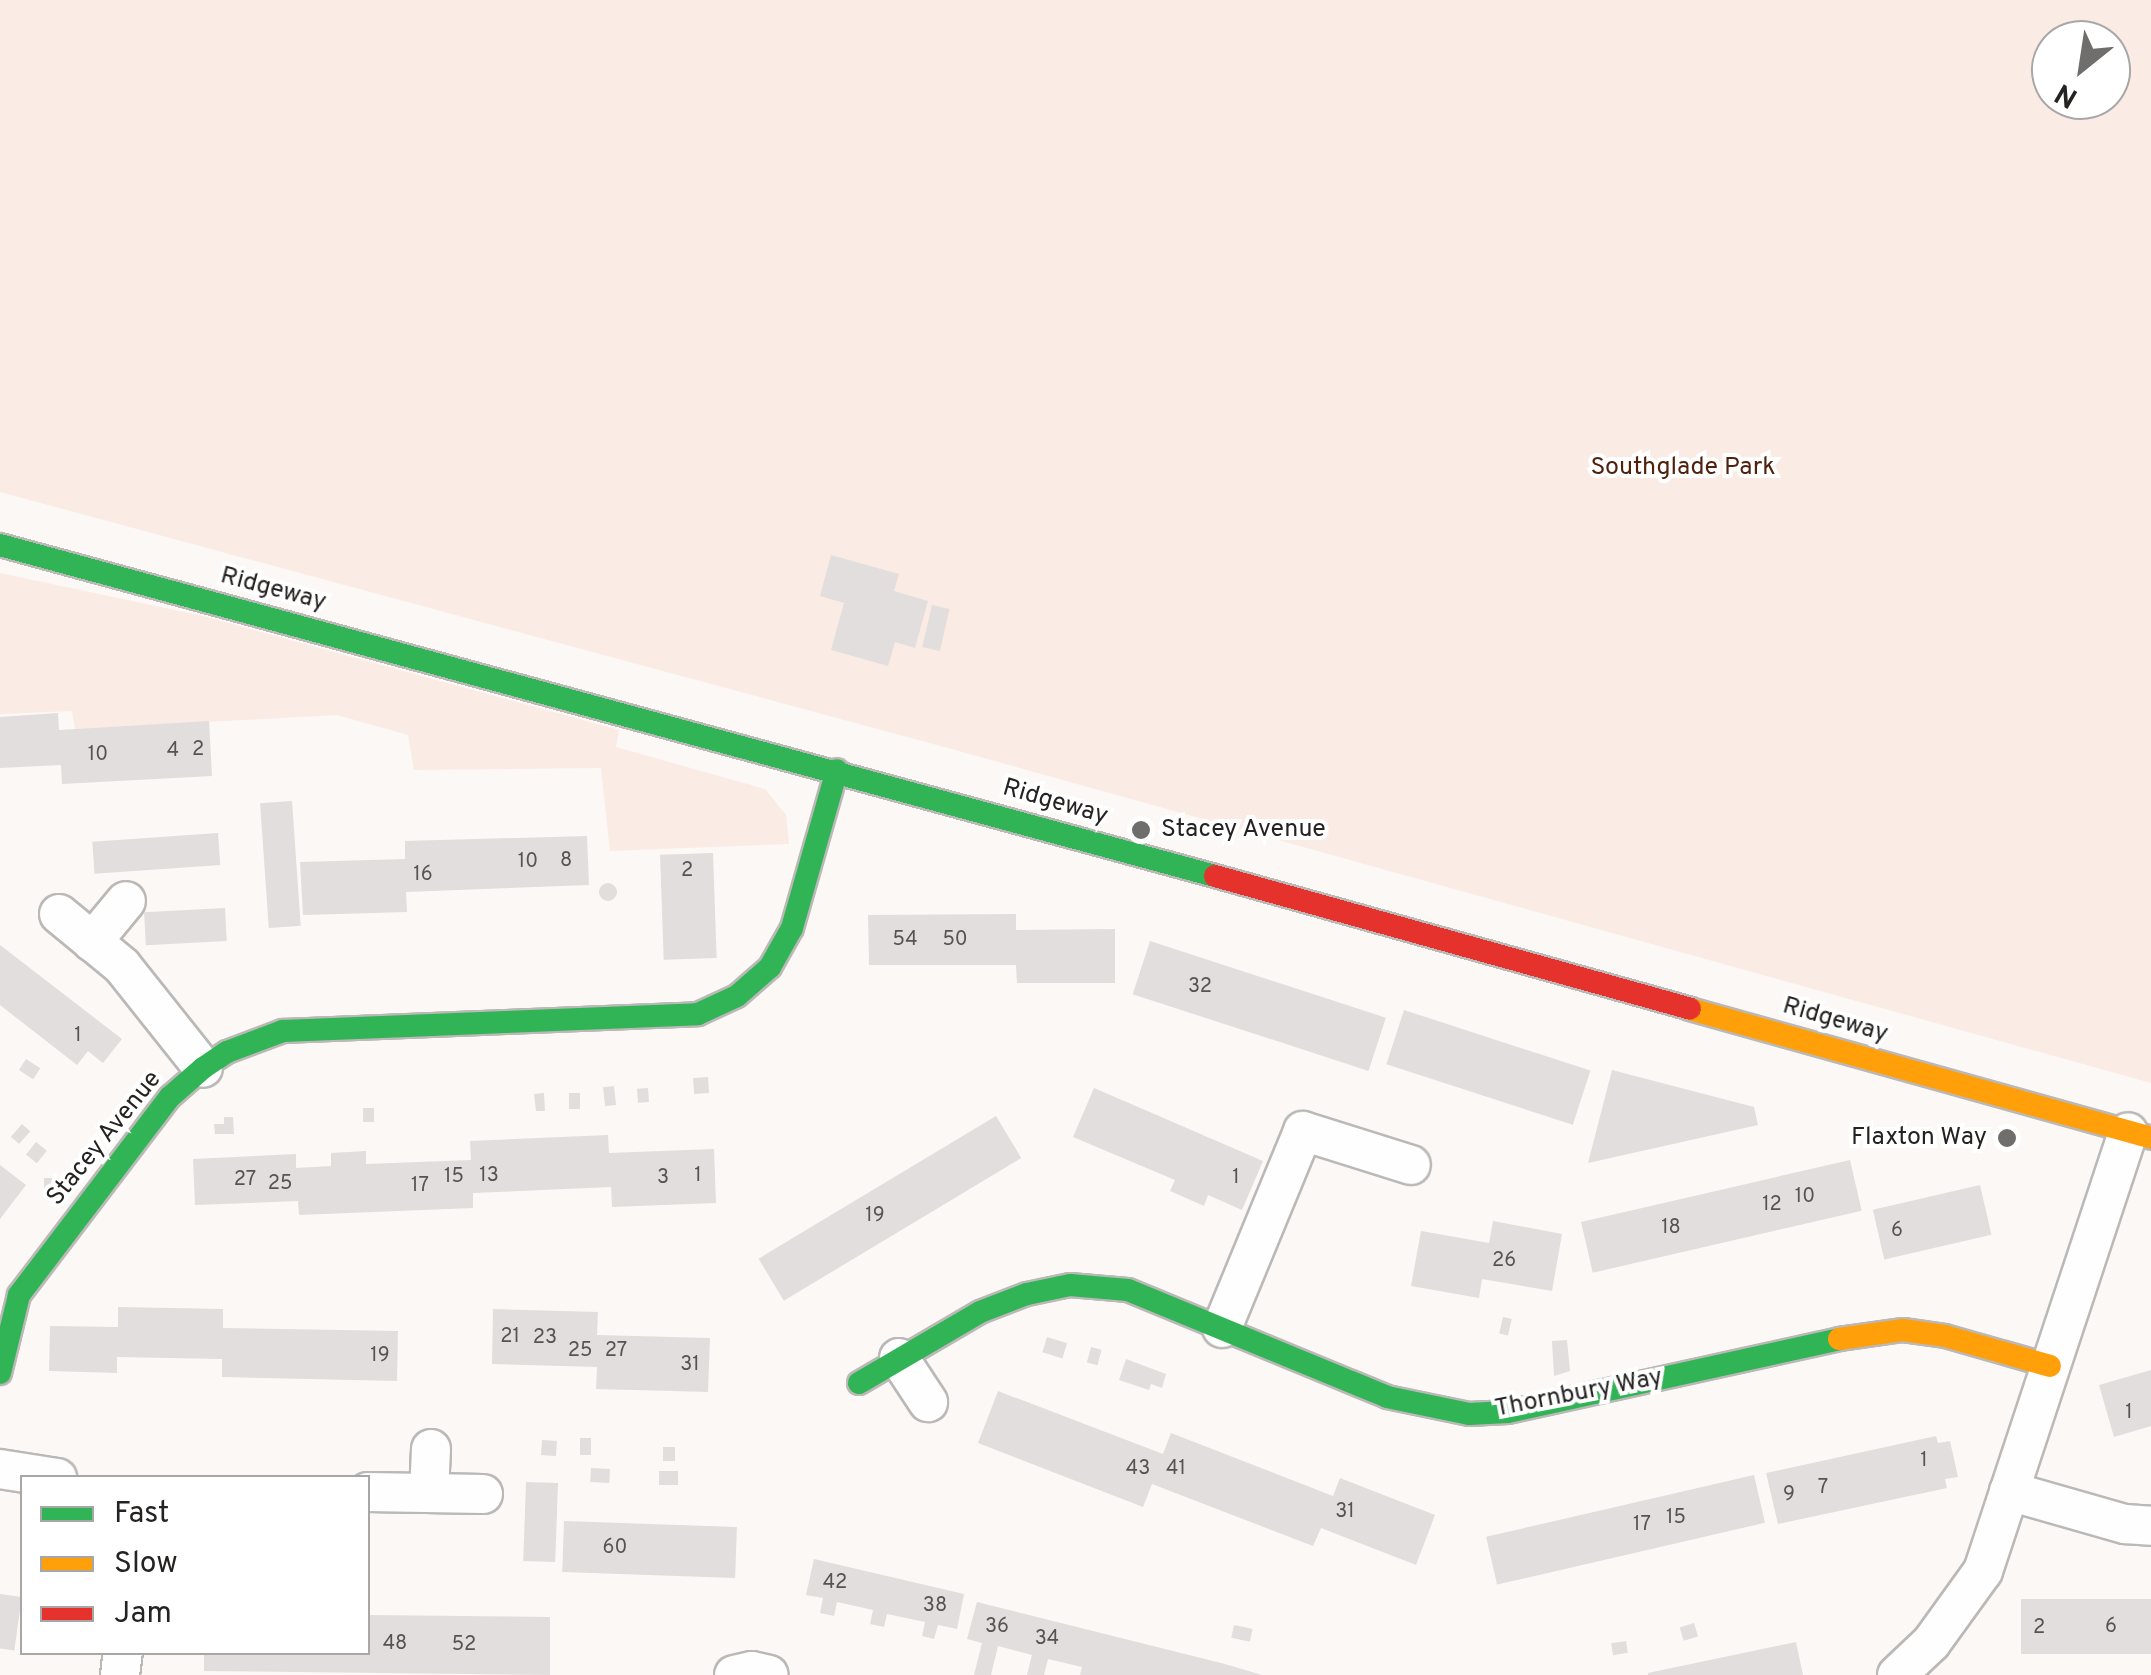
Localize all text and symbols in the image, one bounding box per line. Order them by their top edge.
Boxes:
north arrow [2031,20,2131,120]
text: N [2049,74,2085,115]
park label: Southglade Park [1590,453,1776,483]
street label: Ridgeway [217,562,329,618]
house number: 2 [192,738,204,762]
house number: 4 [167,739,179,763]
house number: 10 [88,743,108,767]
street label: Ridgeway [999,774,1111,832]
place label: Stacey Avenue [1161,815,1327,845]
marker: Stacey Avenue [1130,819,1152,841]
house number: 8 [560,849,572,873]
house number: 10 [518,850,538,874]
house number: 2 [681,859,693,883]
house number: 16 [413,863,433,887]
house number: 54 [892,928,918,952]
house number: 50 [942,928,968,952]
house number: 32 [1188,975,1212,999]
street label: Ridgeway [1779,992,1891,1050]
house number: 1 [74,1024,82,1048]
street label: Stacey Avenue [41,1065,169,1213]
place label: Flaxton Way [1851,1123,1987,1153]
marker: Flaxton Way [1996,1127,2018,1149]
house number: 13 [479,1164,499,1188]
house number: 1 [694,1164,702,1188]
house number: 15 [444,1165,464,1189]
house number: 3 [657,1166,669,1190]
house number: 1 [1232,1166,1240,1190]
house number: 27 [234,1168,256,1192]
house number: 25 [268,1172,292,1196]
house number: 17 [411,1174,429,1198]
house number: 10 [1795,1185,1815,1209]
house number: 12 [1762,1193,1782,1217]
house number: 19 [865,1204,885,1228]
house number: 18 [1661,1216,1681,1240]
house number: 6 [1891,1219,1903,1243]
house number: 26 [1492,1249,1516,1273]
house number: 21 [500,1325,520,1349]
house number: 23 [533,1326,557,1350]
house number: 25 [568,1339,592,1363]
house number: 27 [605,1339,627,1363]
house number: 19 [370,1344,390,1368]
house number: 31 [680,1353,700,1377]
street label: Thornbury Way [1492,1363,1666,1425]
house number: 1 [2125,1401,2133,1425]
house number: 1 [1920,1449,1928,1473]
house number: 43 [1126,1457,1150,1481]
house number: 41 [1166,1457,1186,1481]
legend [20,1475,370,1655]
house number: 7 [1818,1476,1828,1500]
house number: 9 [1783,1483,1795,1507]
text: Fast [114,1496,169,1533]
house number: 31 [1335,1500,1355,1524]
house number: 15 [1666,1506,1686,1530]
house number: 17 [1633,1513,1651,1537]
house number: 60 [603,1536,627,1560]
text: Slow [114,1546,178,1583]
house number: 42 [823,1571,847,1595]
house number: 38 [923,1594,947,1618]
text: Jam [114,1596,172,1633]
house number: 36 [985,1615,1009,1639]
house number: 6 [2105,1615,2117,1639]
house number: 2 [2033,1616,2045,1640]
house number: 34 [1035,1627,1059,1651]
house number: 48 [383,1632,407,1656]
house number: 52 [452,1633,476,1657]

